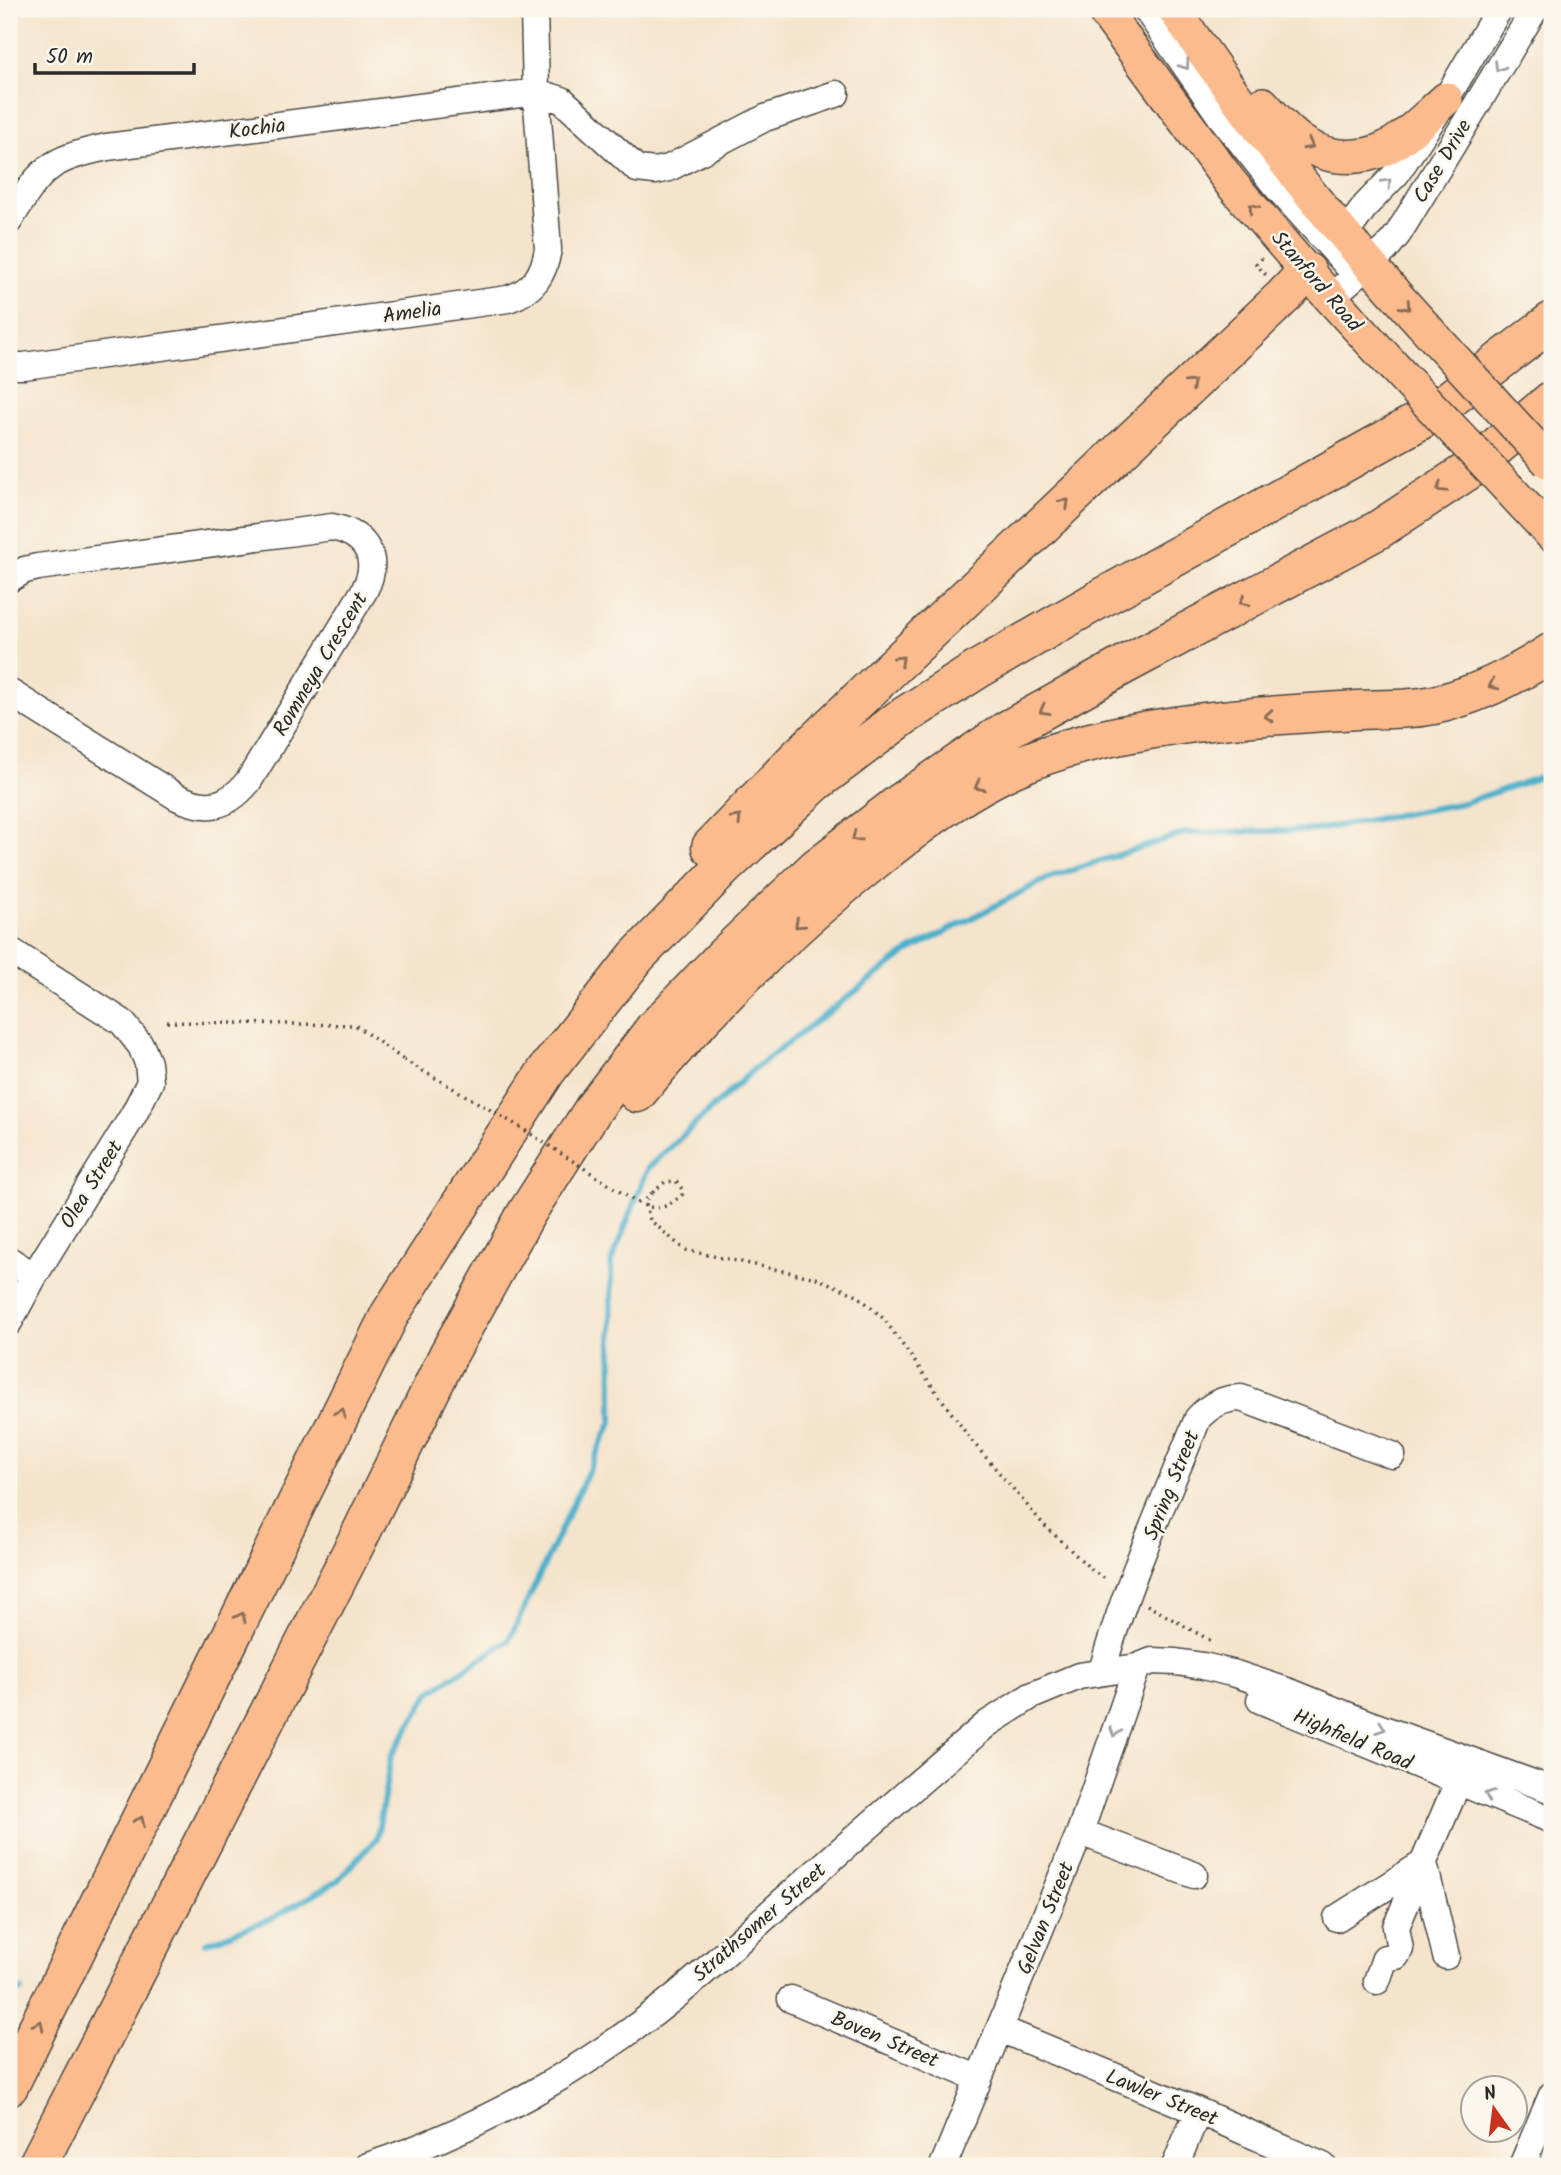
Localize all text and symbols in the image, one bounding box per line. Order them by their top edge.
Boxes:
scale bar [35,32,194,76]
text: 50 m [46,41,93,74]
one-way arrow [1177,57,1189,70]
one-way arrow [1495,59,1508,72]
street label: Kochia [227,110,288,149]
street label: Case Drive [1405,113,1482,210]
one-way arrow [1302,137,1315,150]
one-way arrow [1378,178,1391,191]
one-way arrow [1249,204,1261,217]
street label: Stanford Road [1262,224,1370,341]
street label: Amelia [381,293,444,334]
one-way arrow [1398,297,1410,310]
one-way arrow [1183,380,1196,392]
one-way arrow [1436,480,1449,493]
one-way arrow [1056,499,1069,512]
street label: Romneya Crescent [265,586,378,743]
one-way arrow [1239,593,1251,606]
one-way arrow [892,656,905,668]
one-way arrow [1488,677,1500,691]
one-way arrow [1039,702,1052,715]
one-way arrow [1263,708,1274,723]
one-way arrow [974,778,986,791]
one-way arrow [729,814,742,827]
one-way arrow [851,829,864,841]
one-way arrow [794,916,807,928]
street label: Olea Street [52,1133,133,1236]
one-way arrow [333,1408,347,1420]
street label: Spring Street [1135,1425,1210,1546]
one-way arrow [232,1612,246,1624]
street label: Highfield Road [1288,1700,1418,1781]
one-way arrow [1375,1720,1387,1734]
one-way arrow [1109,1725,1123,1737]
one-way arrow [1484,1789,1496,1803]
one-way arrow [131,1816,145,1828]
street label: Strathsomer Street [685,1855,835,1991]
street label: Gelvan Street [1009,1856,1084,1980]
street label: Boven Street [825,2003,944,2078]
one-way arrow [31,2020,45,2032]
street label: Lawler Street [1100,2061,1223,2136]
north arrow [1460,2074,1530,2144]
text: N [1481,2078,1500,2110]

